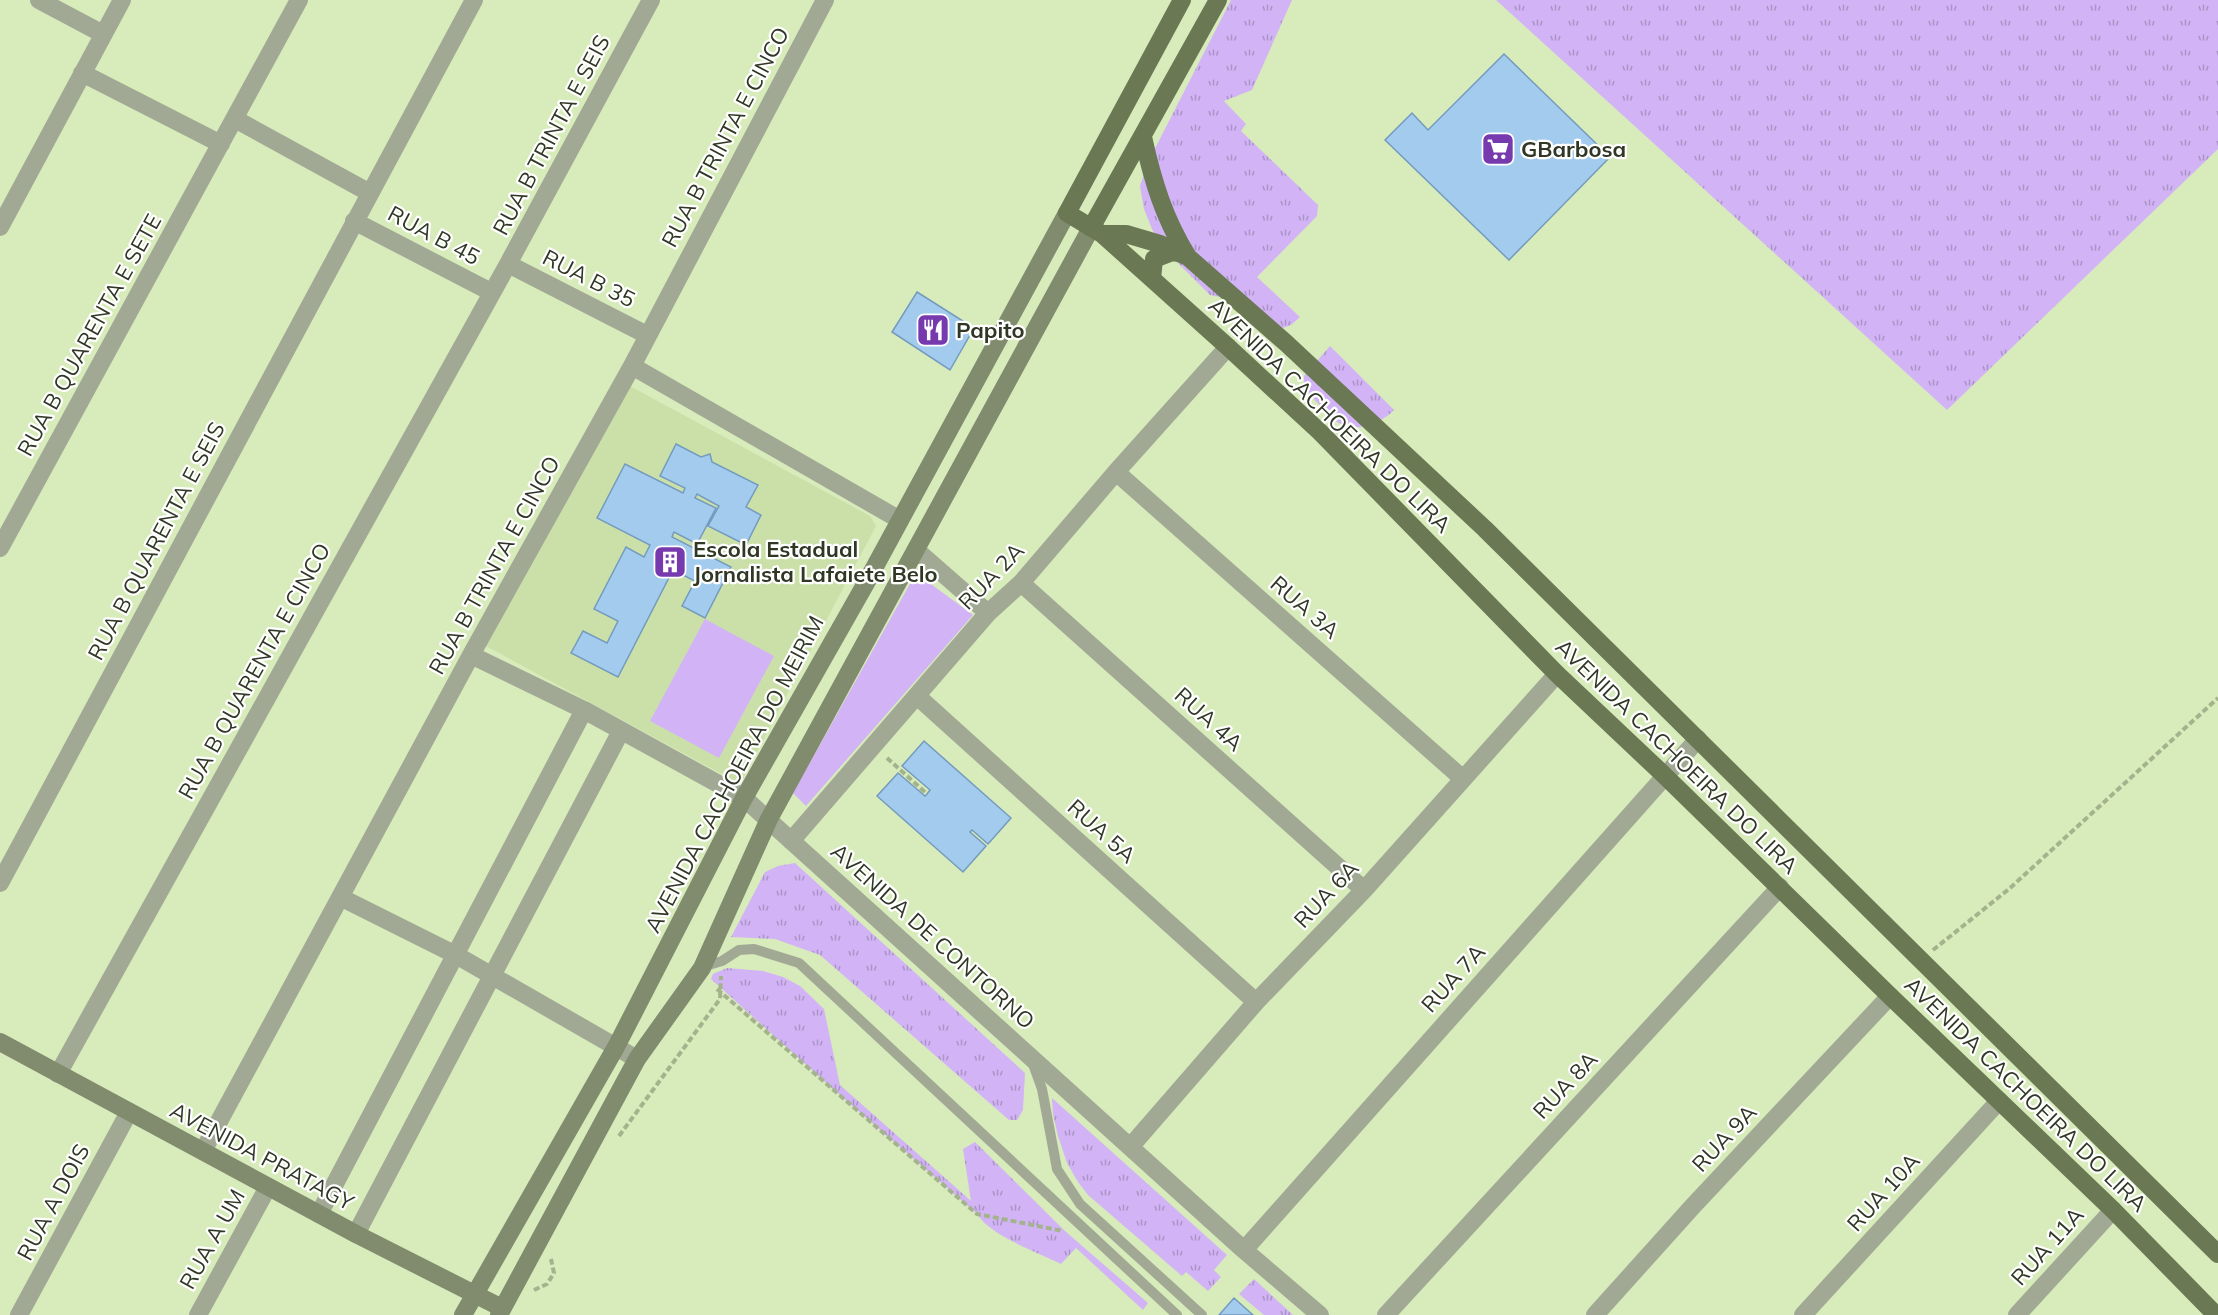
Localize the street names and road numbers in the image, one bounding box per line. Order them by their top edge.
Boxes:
street label: RUA B TRINTA E CINCO [655,22,795,252]
street label: RUA B TRINTA E SEIS [486,30,616,240]
street label: RUA B 45 [383,199,485,271]
street label: RUA B QUARENTA E SETE [11,209,167,461]
street label: RUA B 35 [538,243,640,313]
street label: AVENIDA CACHOEIRA DO LIRA [1203,292,1457,538]
street label: RUA B QUARENTA E SEIS [81,417,231,665]
street label: RUA B TRINTA E CINCO [422,451,566,679]
street label: RUA 2A [952,537,1030,615]
street label: RUA B QUARENTA E CINCO [172,538,336,804]
street label: RUA 3A [1265,569,1345,645]
street label: AVENIDA CACHOEIRA DO MEIRIM [638,611,830,937]
street label: AVENIDA CACHOEIRA DO LIRA [1550,633,1804,879]
street label: RUA 4A [1169,681,1249,757]
street label: RUA 5A [1062,793,1142,869]
street label: AVENIDA DE CONTORNO [825,837,1041,1035]
street label: RUA 6A [1288,854,1364,934]
street label: RUA 7A [1415,938,1491,1018]
street label: AVENIDA CACHOEIRA DO LIRA [1899,971,2153,1217]
street label: RUA 8A [1527,1045,1603,1125]
street label: AVENIDA PRATAGY [165,1096,359,1217]
street label: RUA 9A [1686,1098,1762,1178]
street label: RUA A DOIS [11,1139,95,1265]
street label: RUA 10A [1841,1147,1925,1237]
street label: RUA A UM [173,1184,251,1294]
street label: RUA 11A [2005,1201,2089,1291]

